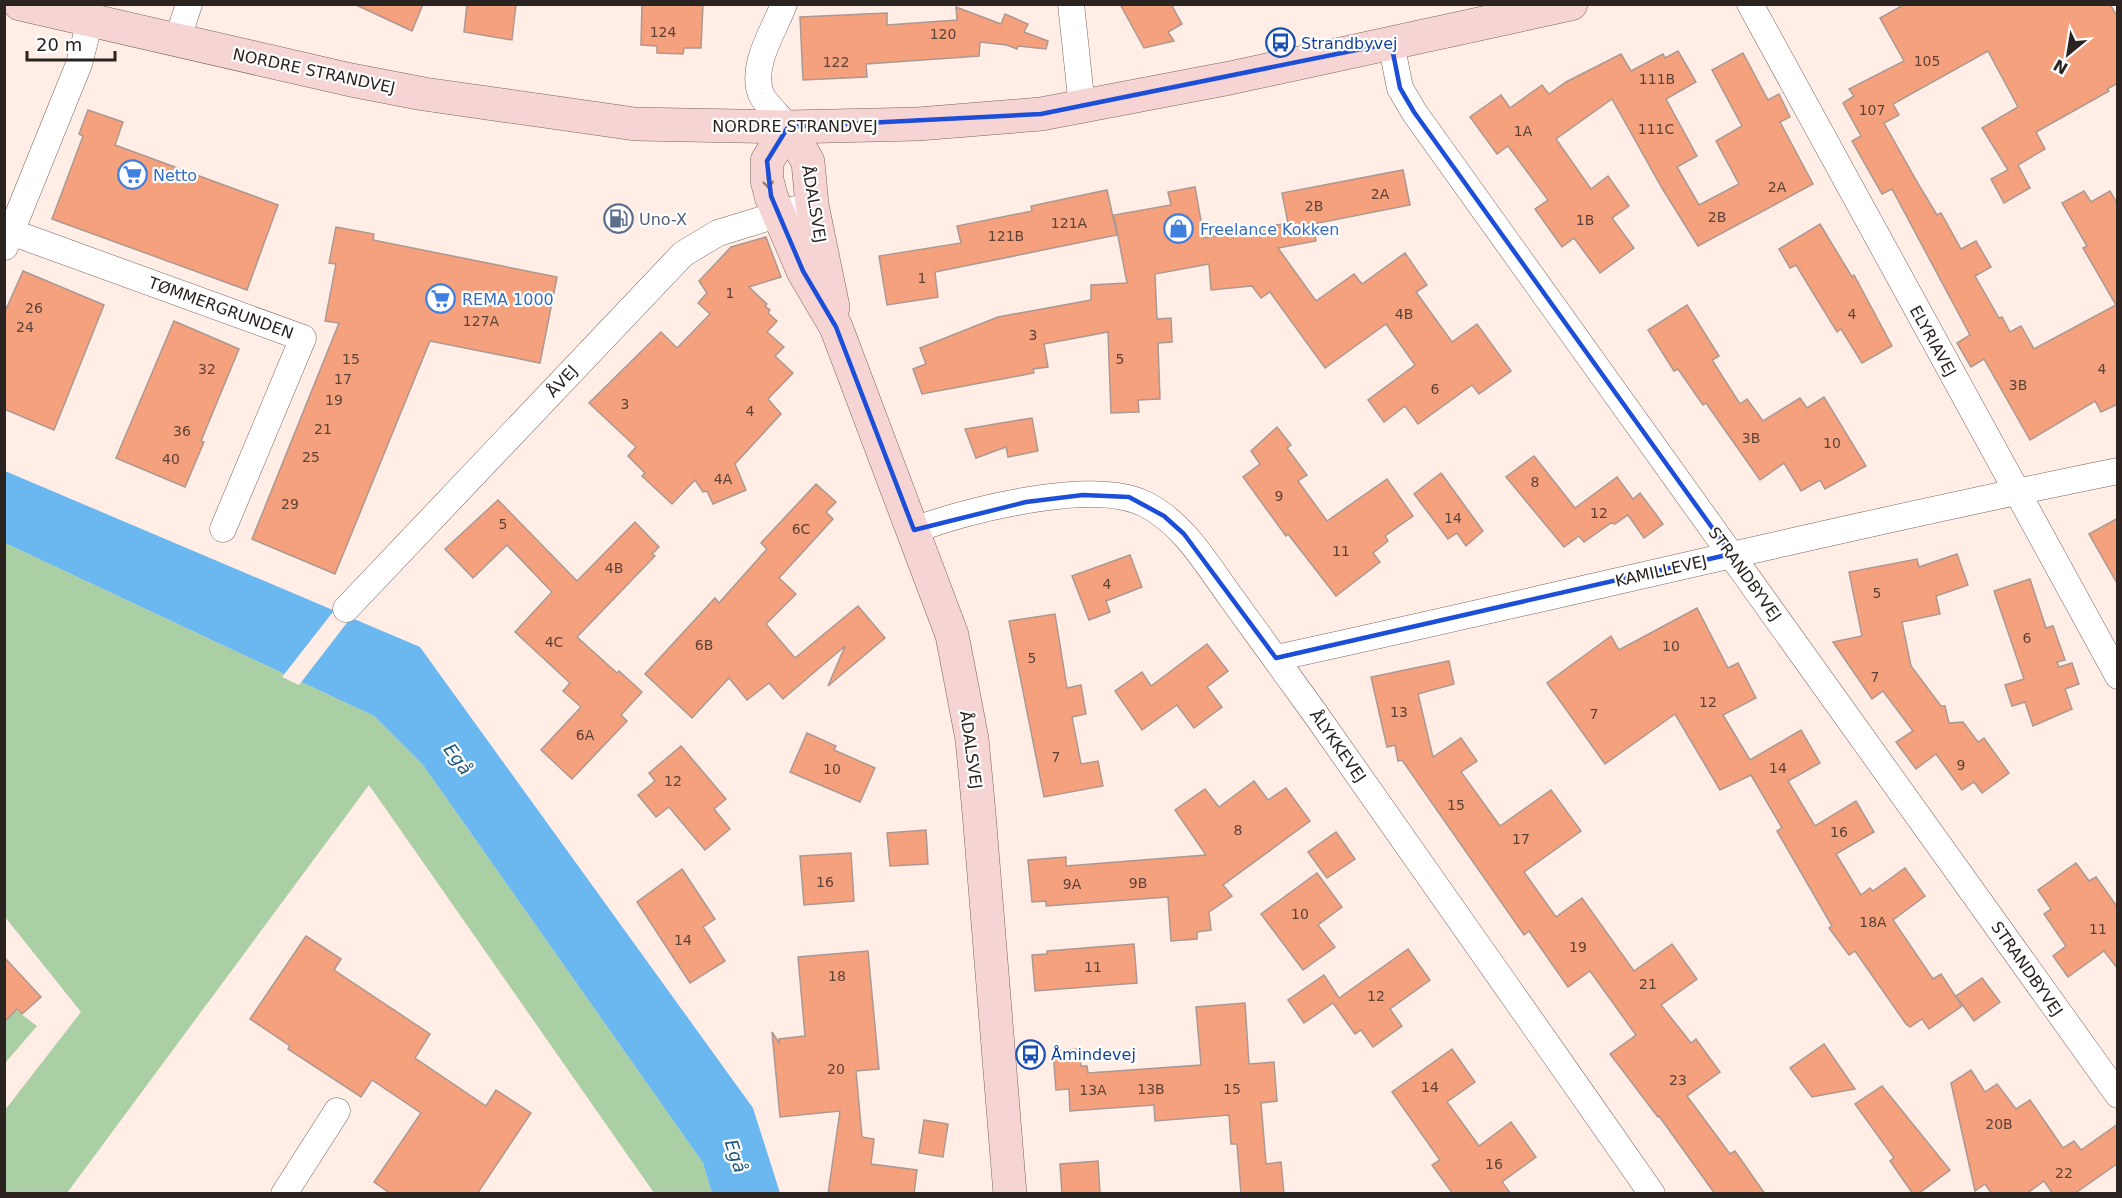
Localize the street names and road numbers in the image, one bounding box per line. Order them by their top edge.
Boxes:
street label: NORDRE STRANDVEJ [231,45,397,97]
street label: NORDRE STRANDVEJ [712,117,878,136]
street label: ÅDALSVEJ [798,164,830,244]
street label: TØMMERGRUNDEN [145,273,296,343]
street label: ELYRIAVEJ [1906,302,1960,380]
street label: ÅVEJ [543,361,581,401]
street label: STRANDBYVEJ [1705,523,1785,625]
street label: KAMILLEVEJ [1613,551,1709,591]
street label: ÅLYKKEVEJ [1306,706,1370,786]
street label: ÅDALSVEJ [956,710,986,790]
street label: STRANDBYVEJ [1987,918,2067,1020]

